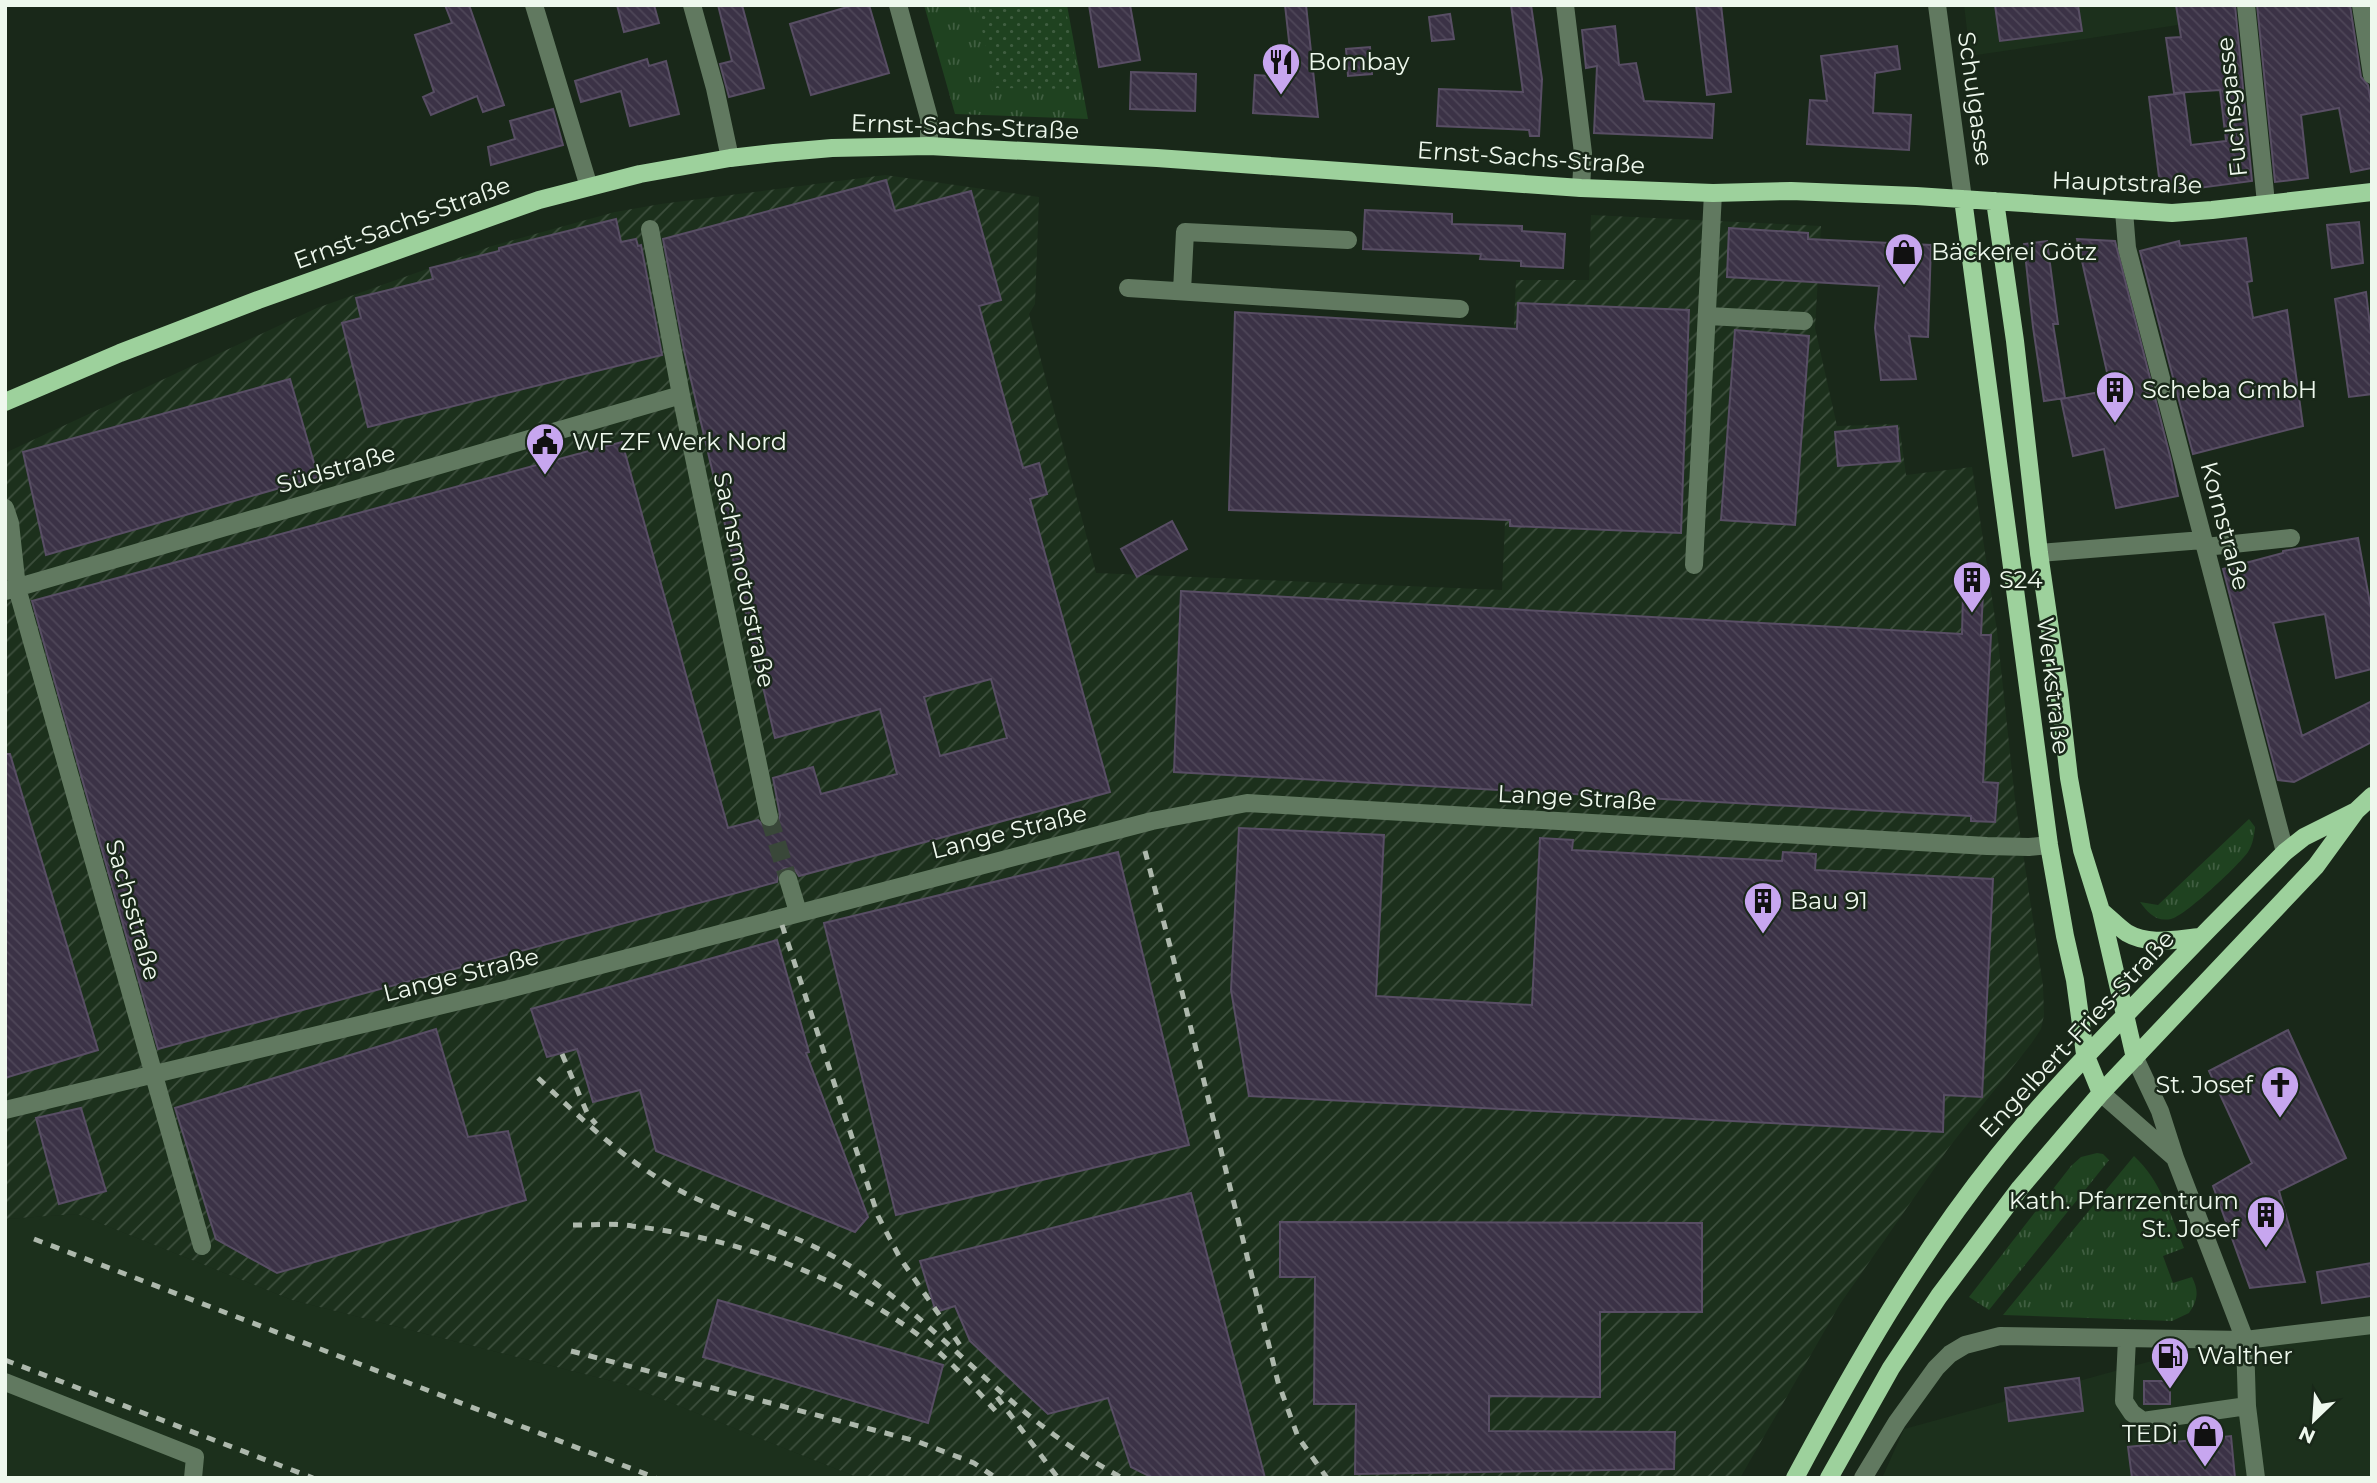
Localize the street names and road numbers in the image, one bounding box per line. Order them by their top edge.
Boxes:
street label: Schulgasse [1952,30,1999,168]
street label: Fuchsgasse [2210,36,2253,179]
street label: Ernst-Sachs-Straße [850,108,1080,145]
street label: Ernst-Sachs-Straße [1416,135,1646,180]
street label: Hauptstraße [2051,165,2203,200]
street label: Ernst-Sachs-Straße [290,170,514,275]
street label: Südstraße [273,438,398,499]
street label: Kornstraße [2194,458,2257,593]
street label: Sachsmotorstraße [707,470,781,690]
street label: Werkstraße [2031,616,2076,756]
street label: Lange Straße [1497,779,1657,816]
street label: Lange Straße [928,798,1090,865]
street label: Sachsstraße [100,836,167,984]
street label: Engelbert-Fries-Straße [1973,924,2180,1143]
street label: Lange Straße [380,941,542,1008]

